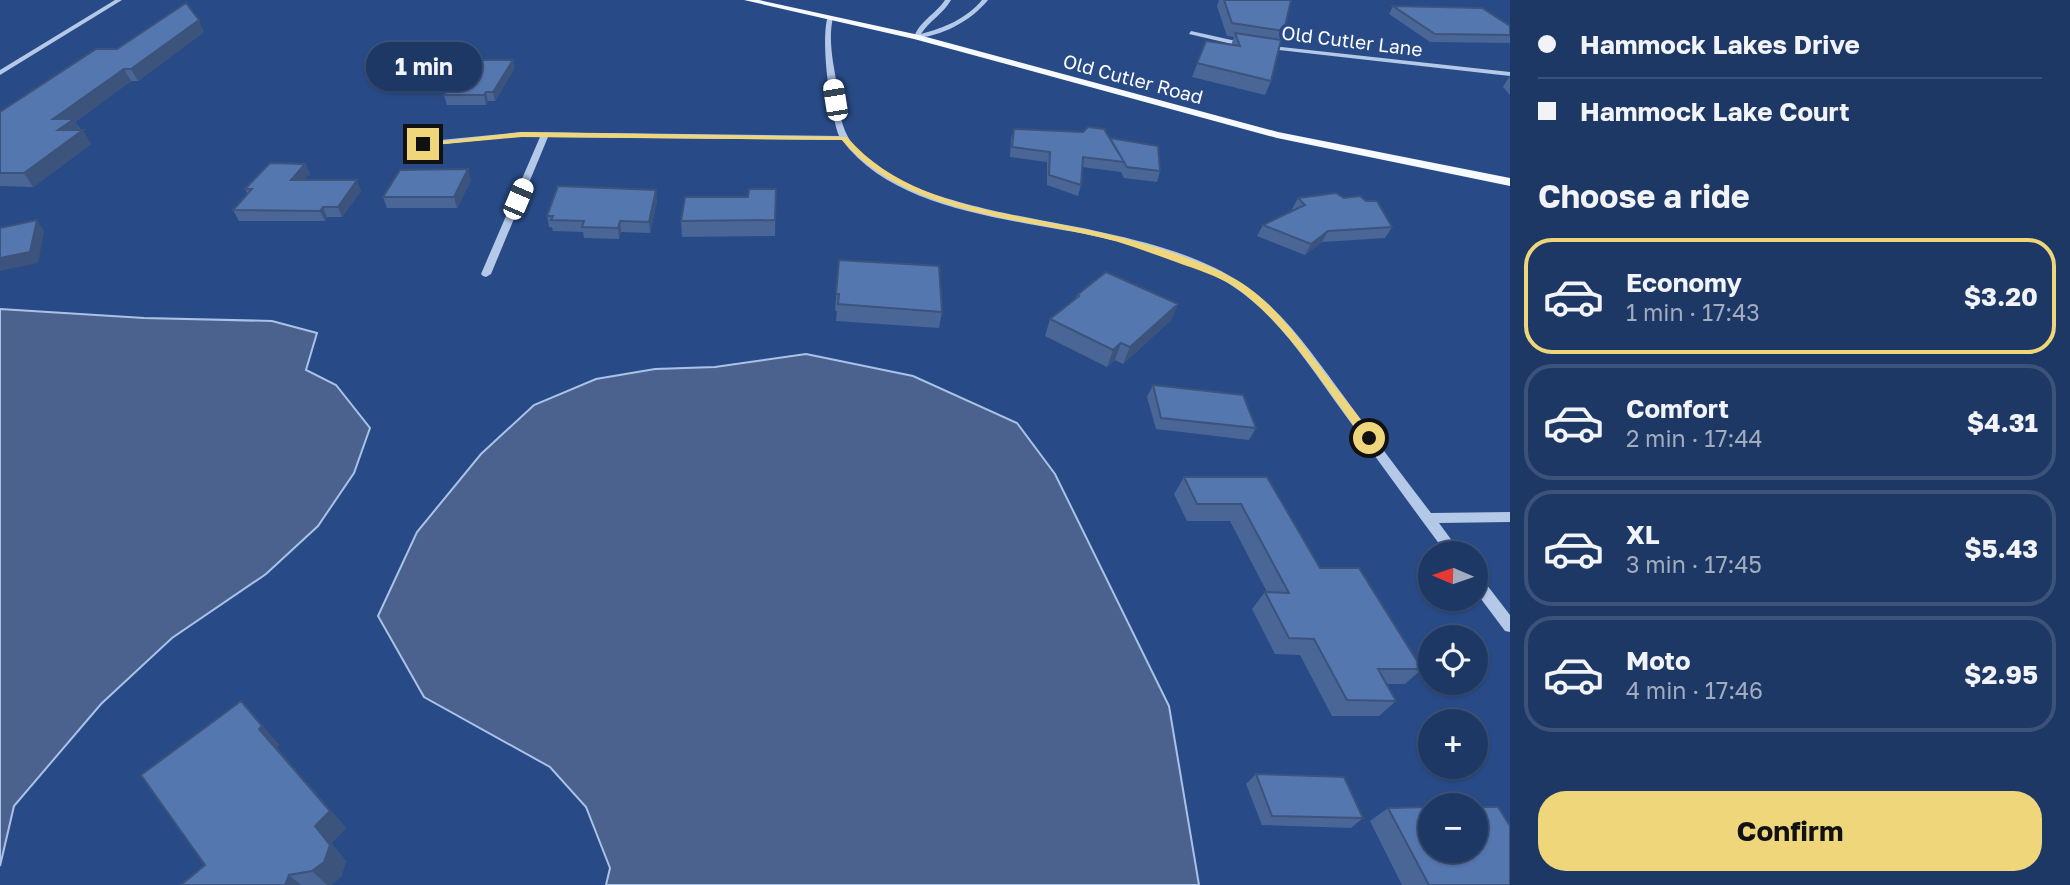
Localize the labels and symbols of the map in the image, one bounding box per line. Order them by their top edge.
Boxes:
street label: Old Cutler Lane [1280,20,1424,61]
callout: 1 min [365,43,481,92]
street label: Old Cutler Road [1061,49,1206,108]
car [822,78,849,122]
route end [407,128,439,160]
car [501,176,536,222]
route start [1353,422,1385,454]
north arrow [1418,541,1488,611]

